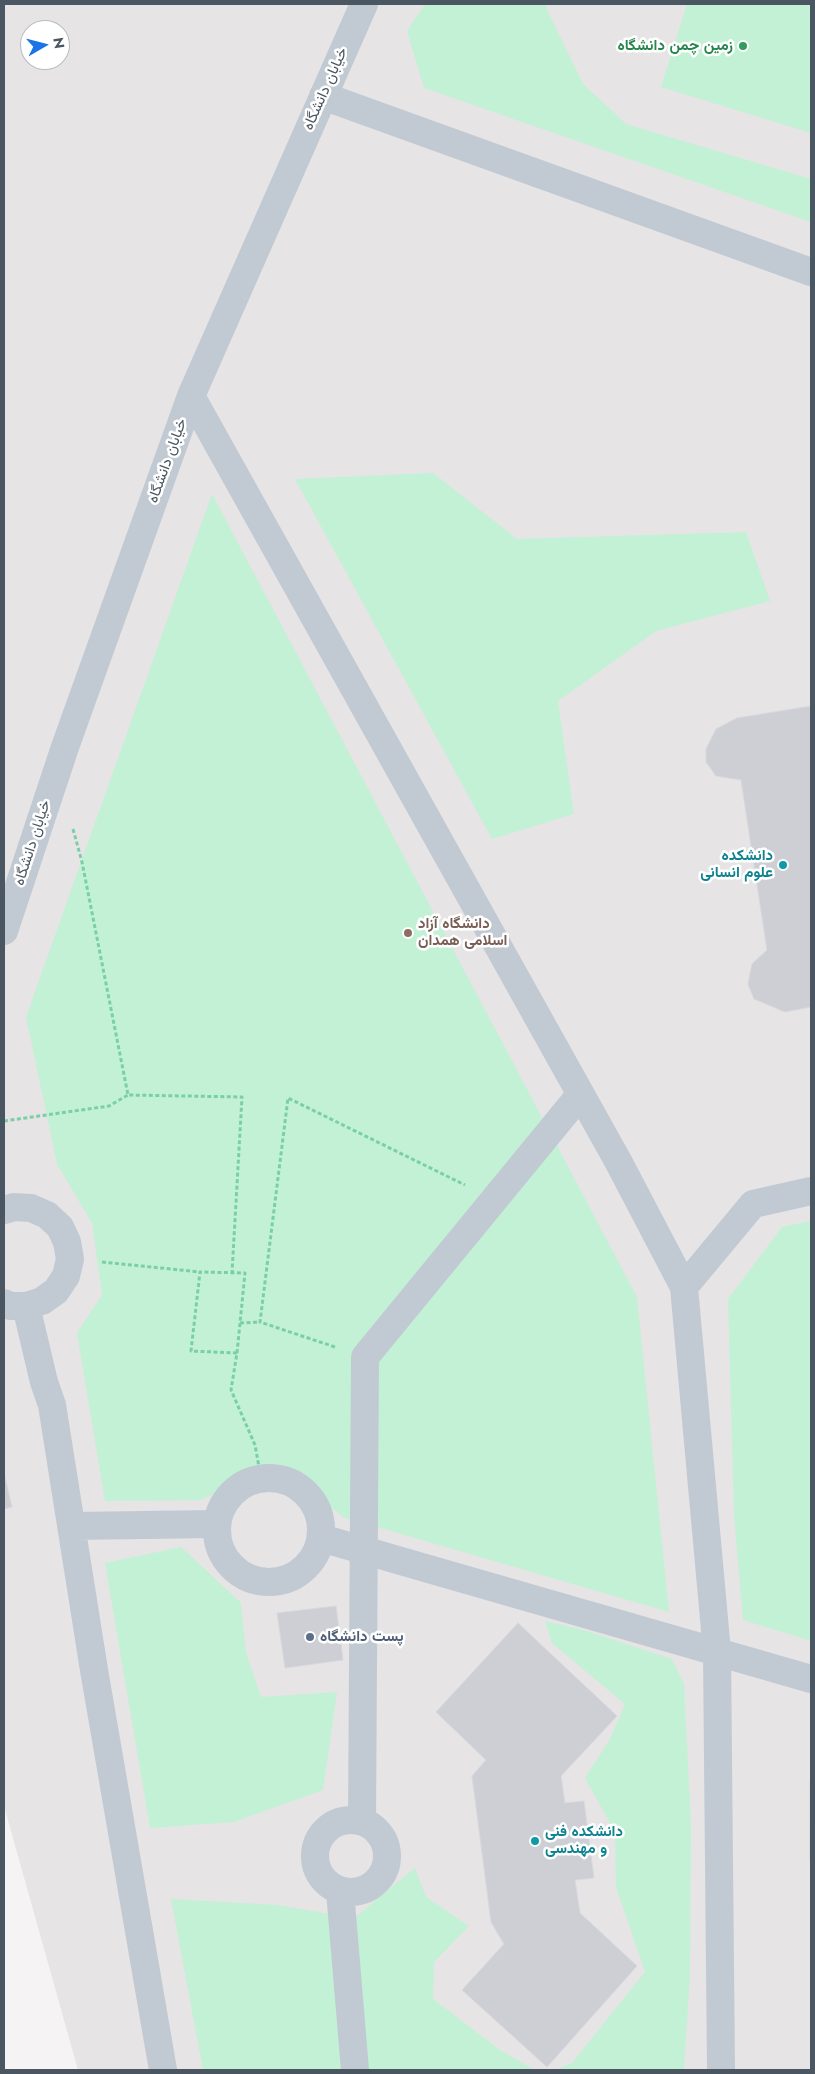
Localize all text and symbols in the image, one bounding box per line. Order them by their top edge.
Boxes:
north arrow [20,20,70,70]
text: N [48,36,70,50]
place label: زمین چمن دانشگاه [617,37,733,55]
marker: زمین چمن دانشگاه [737,40,749,52]
street label: خیابان دانشگاه [300,45,352,133]
street label: خیابان دانشگاه [144,416,192,506]
street label: خیابان دانشگاه [11,798,55,888]
place label: دانشکده علوم انسانی [700,847,773,882]
marker: دانشکده علوم انسانی [777,859,789,871]
place label: دانشگاه آزاد اسلامی همدان [418,915,507,950]
marker: دانشگاه آزاد اسلامی همدان [402,927,414,939]
place label: پست دانشگاه [320,1628,404,1646]
marker: پست دانشگاه [304,1631,316,1643]
place label: دانشکده فنی و مهندسی [545,1823,623,1858]
marker: دانشکده فنی و مهندسی [529,1835,541,1847]

